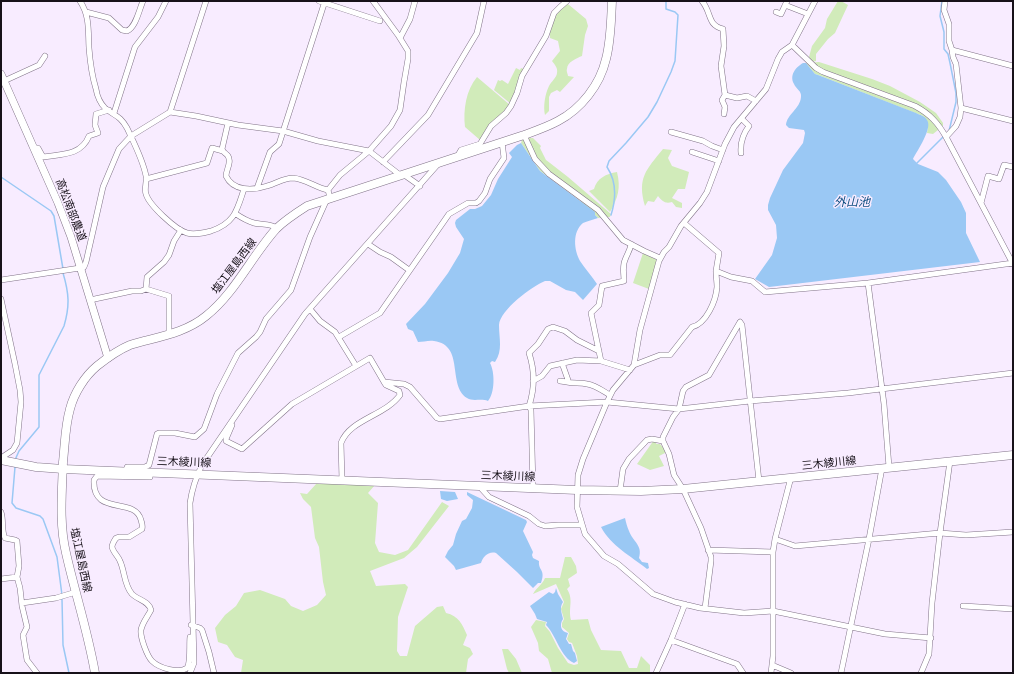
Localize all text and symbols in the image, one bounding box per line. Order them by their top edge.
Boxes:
street label: 高松南部農道 [53,177,89,243]
water label: 外山池 [834,195,870,209]
street label: 塩江屋島西線 [209,236,259,296]
street label: 三木綾川線 [156,454,212,470]
street label: 三木綾川線 [801,454,857,472]
street label: 三木綾川線 [480,468,536,484]
street label: 塩江屋島西線 [68,526,94,594]

